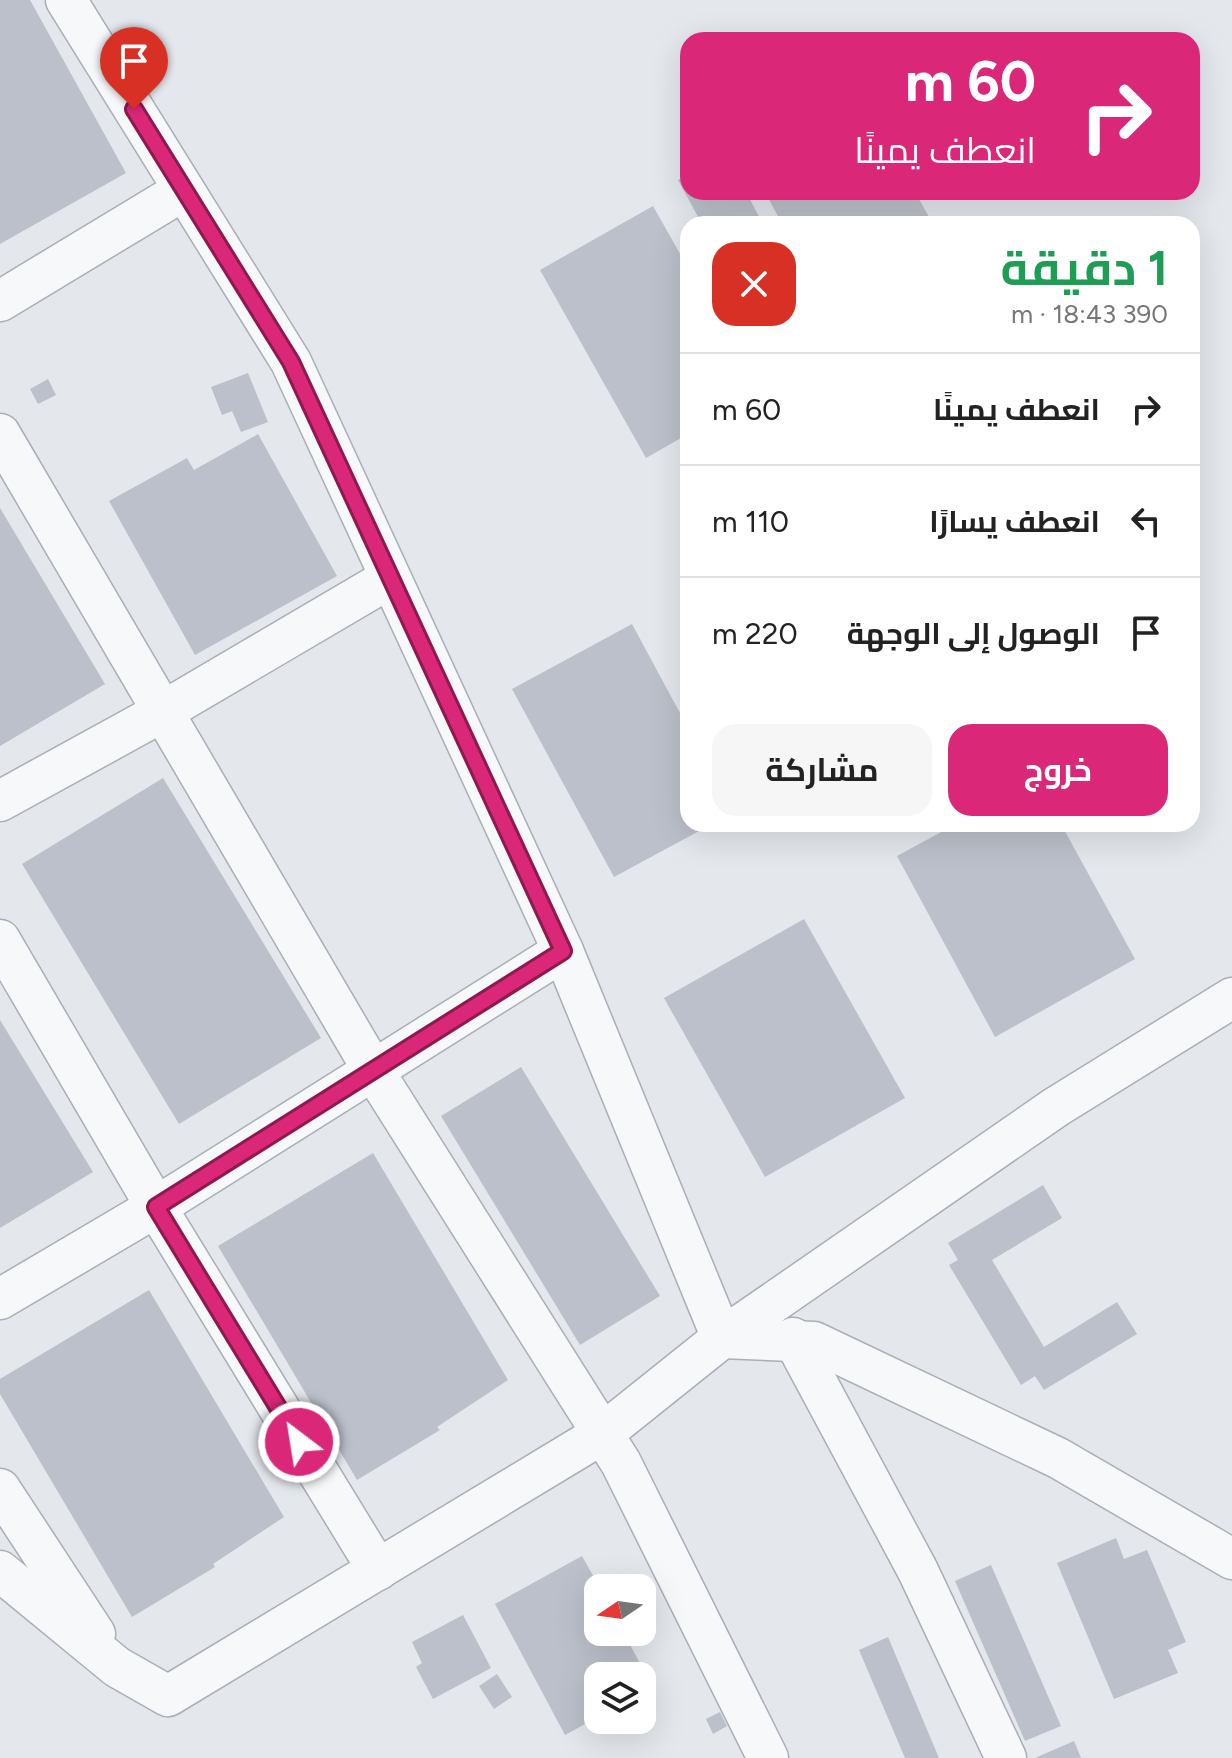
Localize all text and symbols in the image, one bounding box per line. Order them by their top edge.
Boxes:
pin [100,27,168,109]
icon: arrive [112,39,156,83]
text: 60 m [905,48,1036,115]
icon: right [1064,64,1168,168]
text: انعطف يمينًا [854,129,1036,172]
text: 1 دقيقة [1001,239,1168,297]
button: close [712,242,796,326]
text: 390 m · 18:43 [1011,298,1168,330]
icon: right [1124,387,1168,431]
text: 60 m [712,391,781,428]
text: انعطف يمينًا [933,391,1100,428]
icon: left [1124,499,1168,543]
text: 110 m [712,503,789,540]
text: انعطف يسارًا [929,503,1100,540]
icon: arrive [1124,611,1168,655]
text: 220 m [712,615,798,652]
text: الوصول إلى الوجهة [847,615,1100,652]
button: مشاركة [712,724,932,816]
button: خروج [948,724,1168,816]
position arrow [257,1400,341,1484]
north arrow [584,1574,656,1646]
map controls [584,1574,656,1734]
button: layers [584,1662,656,1734]

